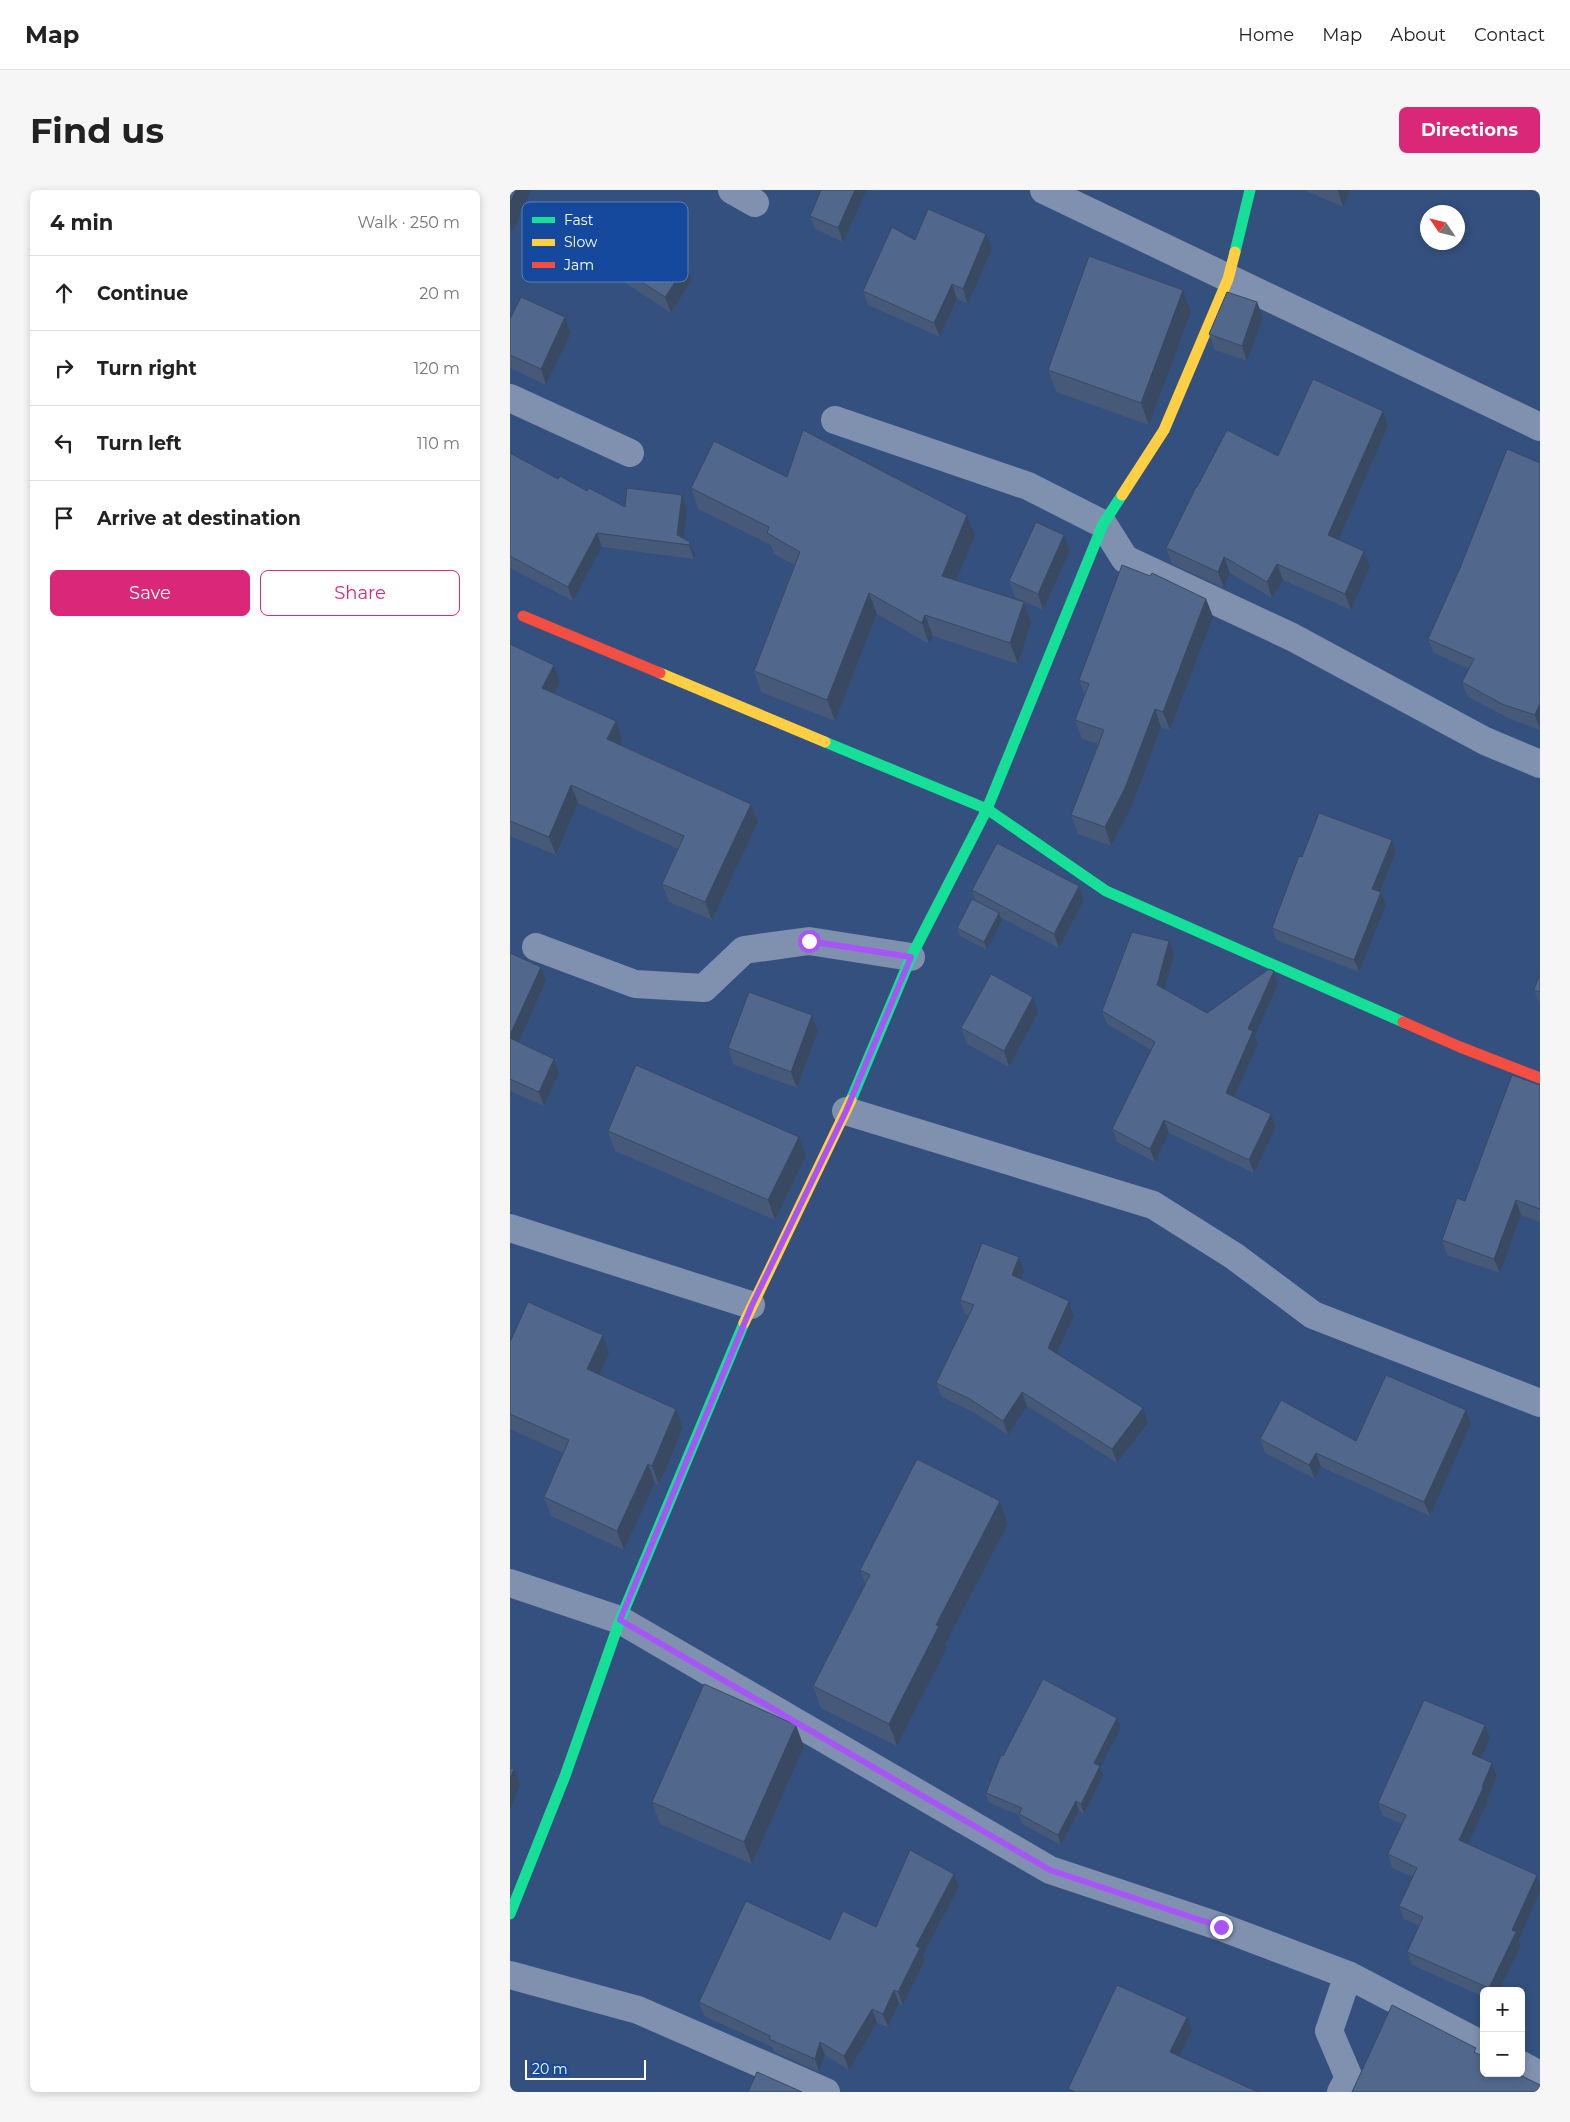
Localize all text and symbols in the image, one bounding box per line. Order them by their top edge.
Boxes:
text: Map [25,20,79,49]
text: Home [1238,24,1294,46]
text: Map [1322,24,1362,46]
text: About [1390,24,1446,46]
text: Contact [1474,24,1545,46]
button: Directions [1399,107,1540,153]
text: Find us [30,109,164,152]
legend [522,202,688,282]
north arrow [1420,205,1465,250]
text: 4 min [50,210,113,235]
text: Fast [564,211,594,229]
text: Walk · 250 m [357,213,460,232]
text: Slow [564,233,598,251]
text: Jam [563,256,594,274]
icon: ahead [50,279,78,307]
text: Continue [97,282,188,305]
text: 20 m [419,284,460,303]
icon: right [50,354,78,382]
text: Turn right [97,357,197,380]
text: 120 m [413,359,460,378]
icon: left [50,429,78,457]
text: Turn left [97,432,182,455]
text: 110 m [417,434,460,453]
icon: arrive [50,504,78,532]
text: Arrive at destination [97,507,301,530]
button: Save [50,570,250,616]
button: Share [260,570,460,616]
route start [798,930,821,953]
route end [1210,1916,1233,1939]
map controls [1480,1987,1525,2077]
button: + [1480,1987,1525,2032]
button: − [1480,2032,1525,2077]
scale bar [525,2057,646,2080]
text: 20 m [532,2060,568,2078]

